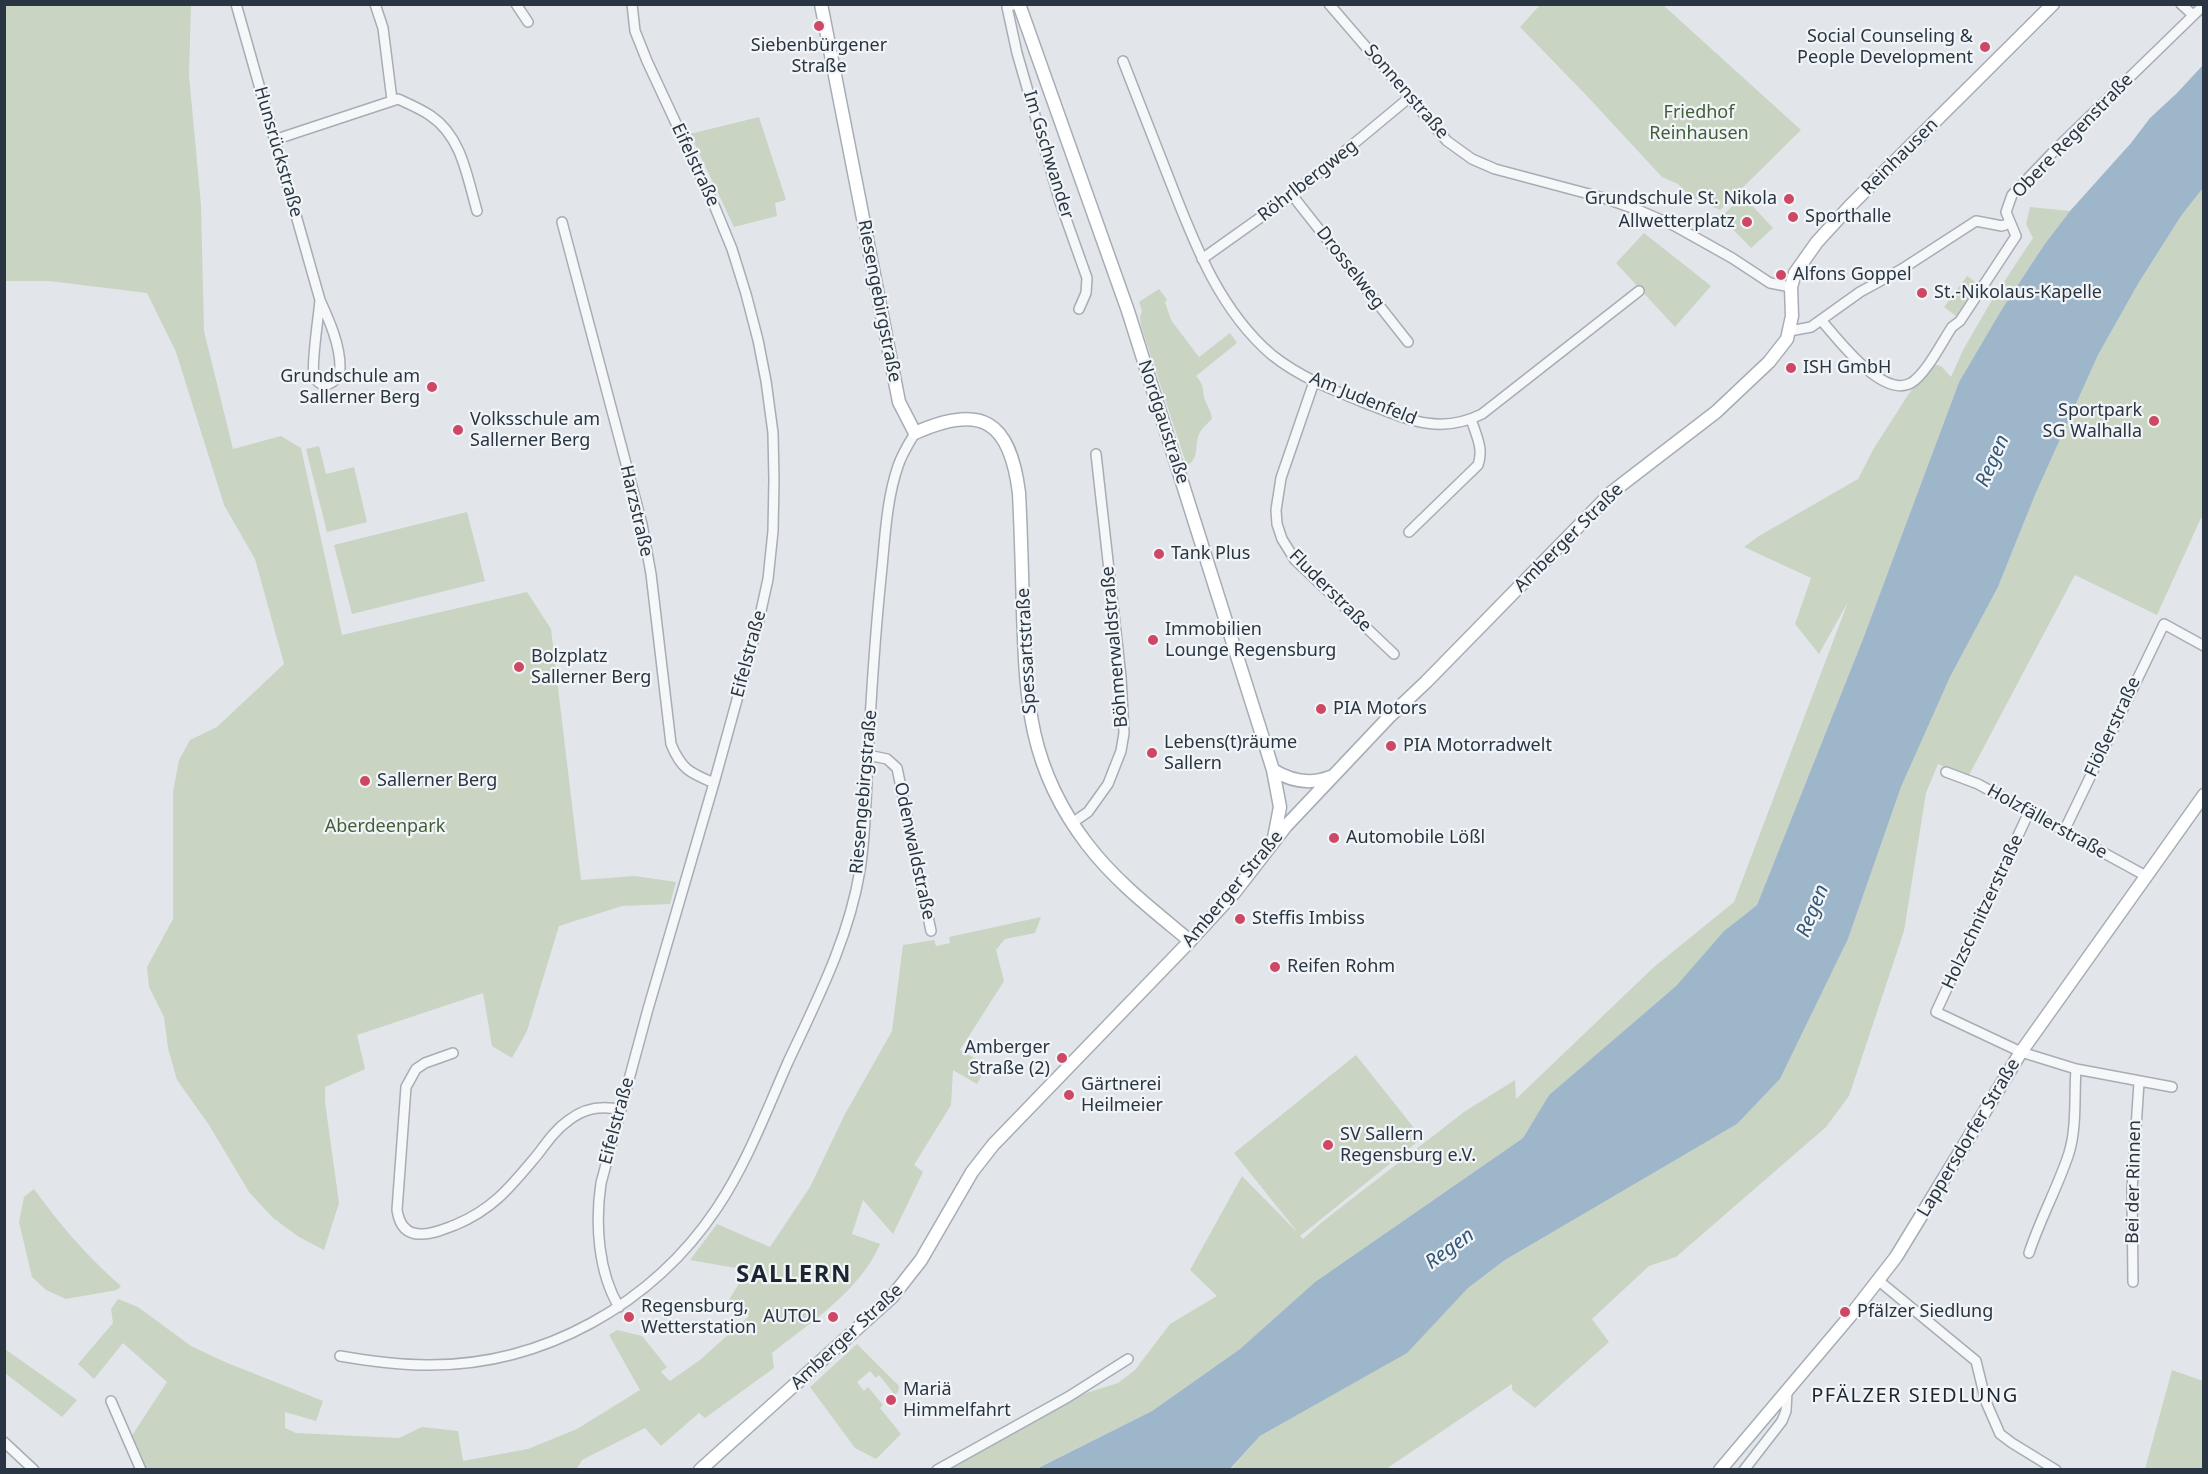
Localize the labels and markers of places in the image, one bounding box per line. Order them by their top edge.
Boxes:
marker: Siebenbürgener Straße [812,19,826,33]
place label: Social Counseling & People Development [1797,26,1973,68]
place label: Siebenbürgener Straße [751,35,887,78]
marker: Social Counseling & People Development [1978,40,1992,54]
place label: Grundschule St. Nikola [1585,188,1777,210]
marker: Grundschule St. Nikola [1782,192,1796,206]
place label: Sporthalle [1805,206,1891,228]
marker: Sporthalle [1786,210,1800,224]
place label: Allwetterplatz [1619,211,1735,233]
marker: Allwetterplatz [1740,215,1754,229]
place label: Alfons Goppel [1793,264,1912,286]
marker: Alfons Goppel [1774,268,1788,282]
place label: St.-Nikolaus-Kapelle [1934,282,2102,304]
marker: St.-Nikolaus-Kapelle [1915,286,1929,300]
place label: ISH GmbH [1803,357,1891,379]
marker: ISH GmbH [1784,361,1798,375]
place label: Grundschule am Sallerner Berg [280,366,420,409]
marker: Grundschule am Sallerner Berg [425,380,439,394]
place label: Sportpark SG Walhalla [2043,400,2142,442]
place label: Volksschule am Sallerner Berg [470,409,600,452]
marker: Sportpark SG Walhalla [2147,414,2161,428]
marker: Volksschule am Sallerner Berg [451,423,465,437]
place label: Tank Plus [1171,543,1250,565]
marker: Tank Plus [1152,547,1166,561]
place label: Immobilien Lounge Regensburg [1165,619,1336,662]
marker: Immobilien Lounge Regensburg [1146,633,1160,647]
place label: Bolzplatz Sallerner Berg [531,646,651,688]
marker: Bolzplatz Sallerner Berg [512,660,526,674]
place label: PIA Motors [1333,698,1427,720]
marker: PIA Motors [1314,702,1328,716]
place label: Lebens(t)räume Sallern [1164,732,1297,774]
place label: PIA Motorradwelt [1403,735,1552,757]
marker: PIA Motorradwelt [1384,739,1398,753]
marker: Lebens(t)räume Sallern [1145,746,1159,760]
place label: Sallerner Berg [377,770,497,792]
marker: Sallerner Berg [358,774,372,788]
place label: Automobile Lößl [1346,827,1485,849]
marker: Automobile Lößl [1327,831,1341,845]
place label: Steffis Imbiss [1252,908,1365,930]
marker: Steffis Imbiss [1233,912,1247,926]
place label: Reifen Rohm [1287,956,1395,978]
marker: Reifen Rohm [1268,960,1282,974]
place label: Amberger Straße (2) [965,1037,1050,1080]
marker: Amberger Straße (2) [1055,1051,1069,1065]
place label: Gärtnerei Heilmeier [1081,1074,1163,1116]
marker: Gärtnerei Heilmeier [1062,1088,1076,1102]
place label: SV Sallern Regensburg e.V. [1340,1124,1476,1166]
marker: SV Sallern Regensburg e.V. [1321,1138,1335,1152]
place label: Regensburg, Wetterstation [641,1296,756,1338]
place label: Pfälzer Siedlung [1857,1301,1993,1323]
marker: Pfälzer Siedlung [1838,1305,1852,1319]
place label: AUTOL [763,1306,821,1328]
marker: Regensburg, Wetterstation [622,1310,636,1324]
marker: AUTOL [826,1310,840,1324]
place label: Mariä Himmelfahrt [903,1379,1011,1422]
marker: Mariä Himmelfahrt [884,1393,898,1407]

